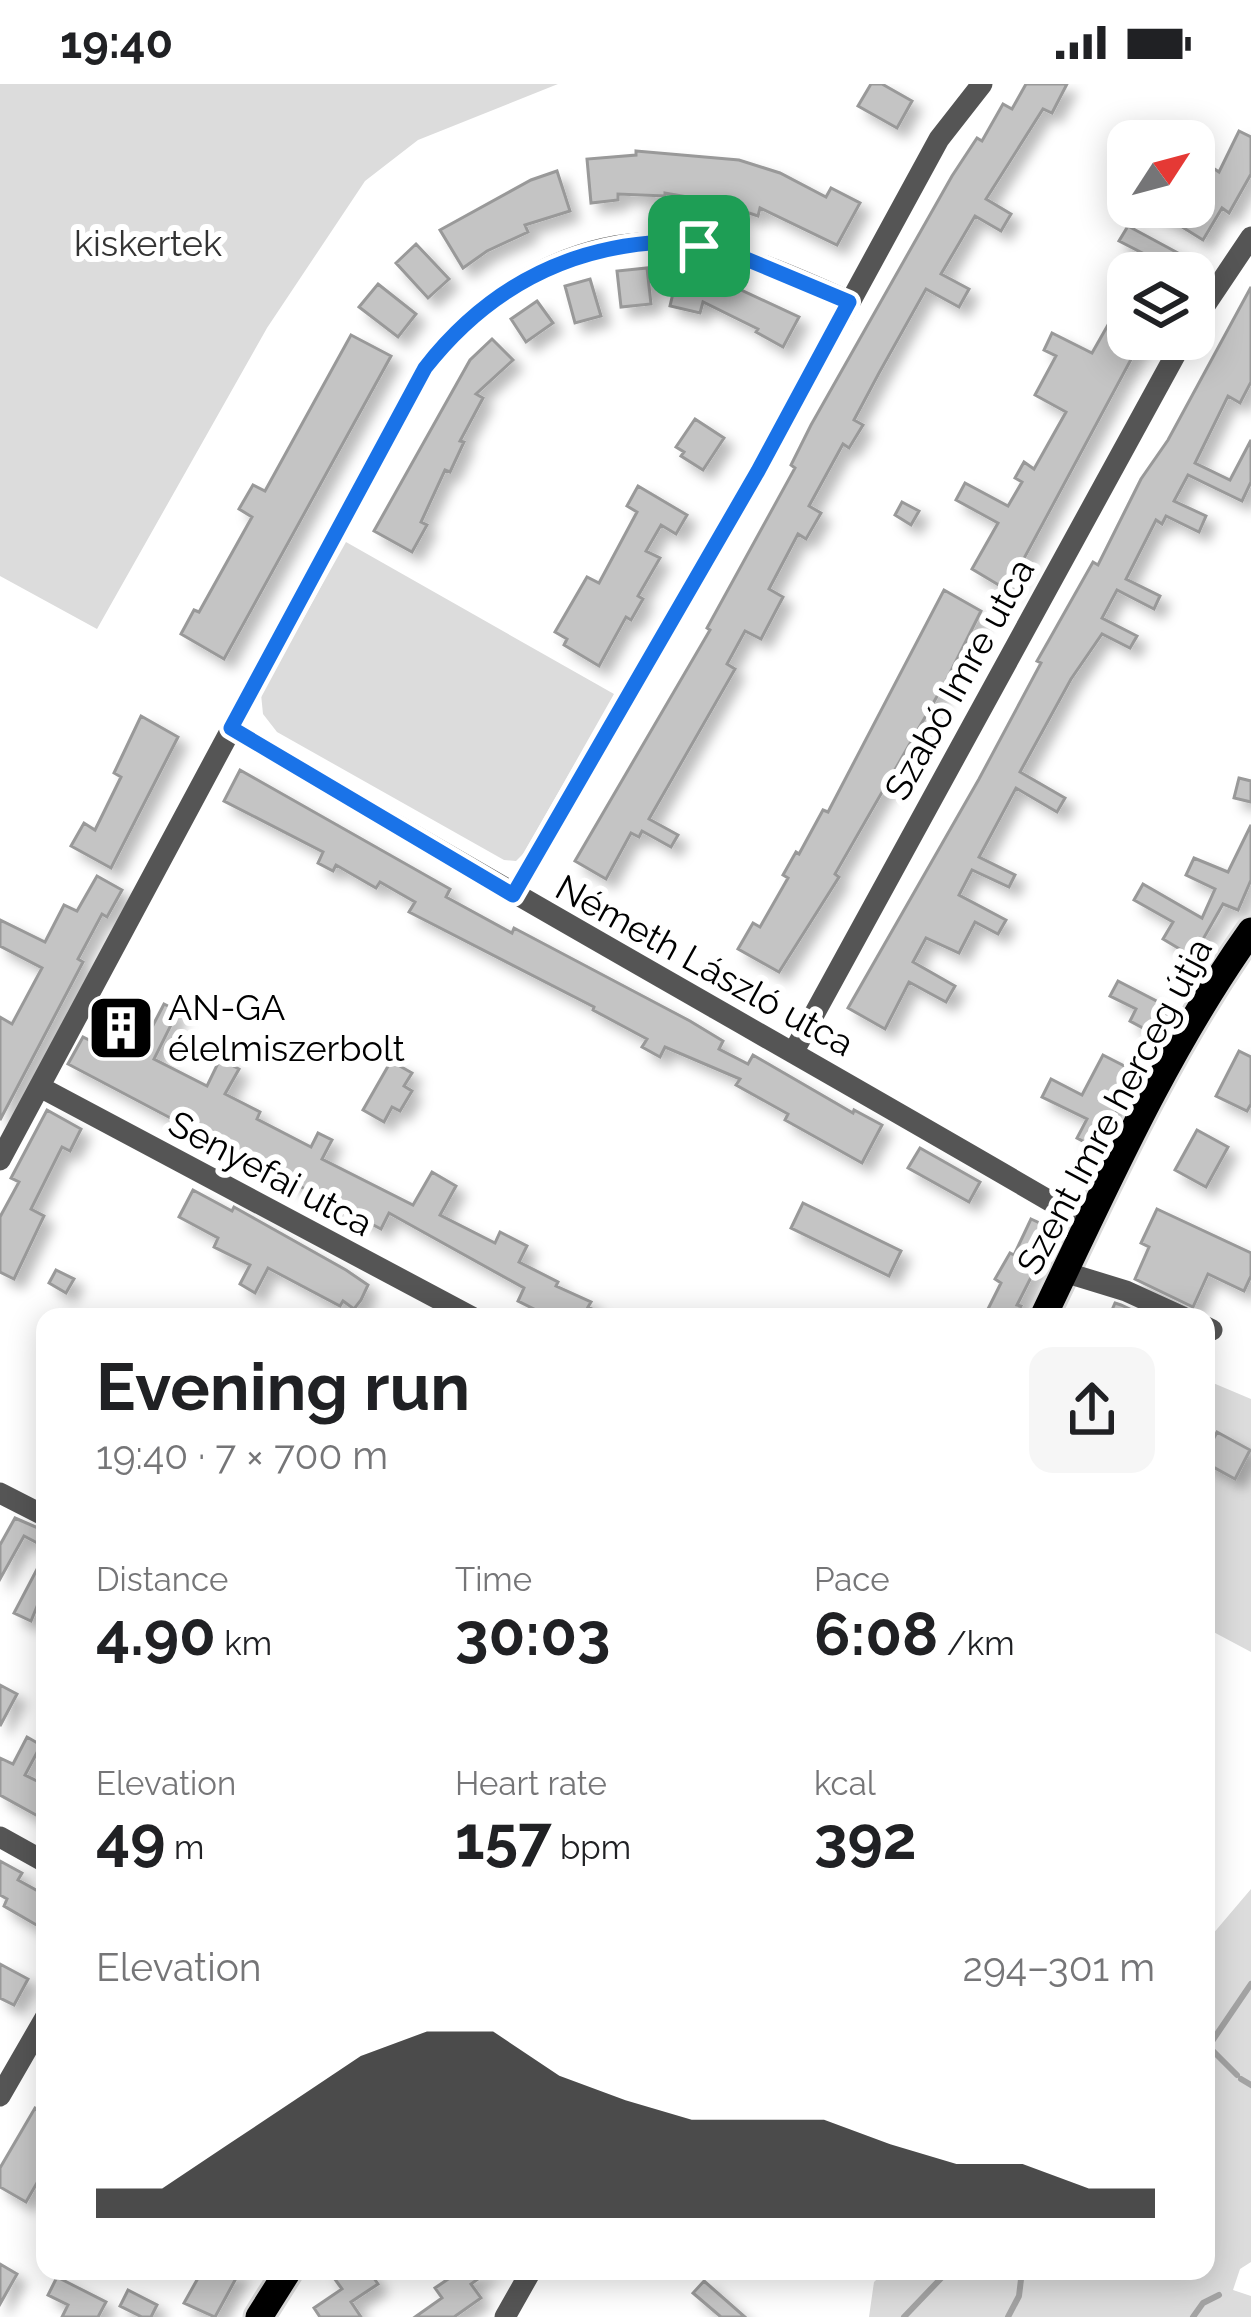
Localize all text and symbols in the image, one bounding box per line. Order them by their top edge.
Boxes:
text: 19:40 [60,16,173,69]
north arrow [1107,120,1215,228]
map controls [1107,120,1215,360]
pin [648,195,750,297]
icon: arrive [666,213,732,279]
park label: kiskertek [74,222,222,264]
button: layers [1107,252,1215,360]
street label: Szabó Imre utca [875,551,1043,807]
street label: Németh László utca [549,866,861,1064]
street label: Szent Imre herceg útja [1008,931,1220,1281]
place label: AN-GA élelmiszerbolt [168,986,405,1069]
building icon: AN-GA élelmiszerbolt [86,993,156,1063]
street label: Senyefai utca [162,1102,380,1244]
button: share [1029,1347,1155,1473]
text: Evening run [96,1348,470,1425]
text: 19:40 · 7 × 700 m [96,1432,388,1478]
text: Distance [96,1560,228,1599]
text: Time [455,1560,532,1599]
text: Pace [814,1560,890,1599]
text: 4.90 [96,1599,216,1669]
text: 30:03 [455,1599,610,1669]
text: 6:08 [814,1599,938,1669]
text: km [216,1624,272,1663]
text: /km [938,1624,1015,1663]
text: Elevation [96,1764,236,1803]
text: Heart rate [455,1764,607,1803]
text: kcal [814,1764,876,1803]
text: 49 [96,1803,166,1873]
text: 157 [455,1803,552,1873]
text: 392 [814,1803,917,1873]
text: m [166,1828,204,1867]
text: bpm [552,1828,631,1867]
text: Elevation [96,1944,262,1990]
text: 294–301 m [963,1944,1155,1990]

